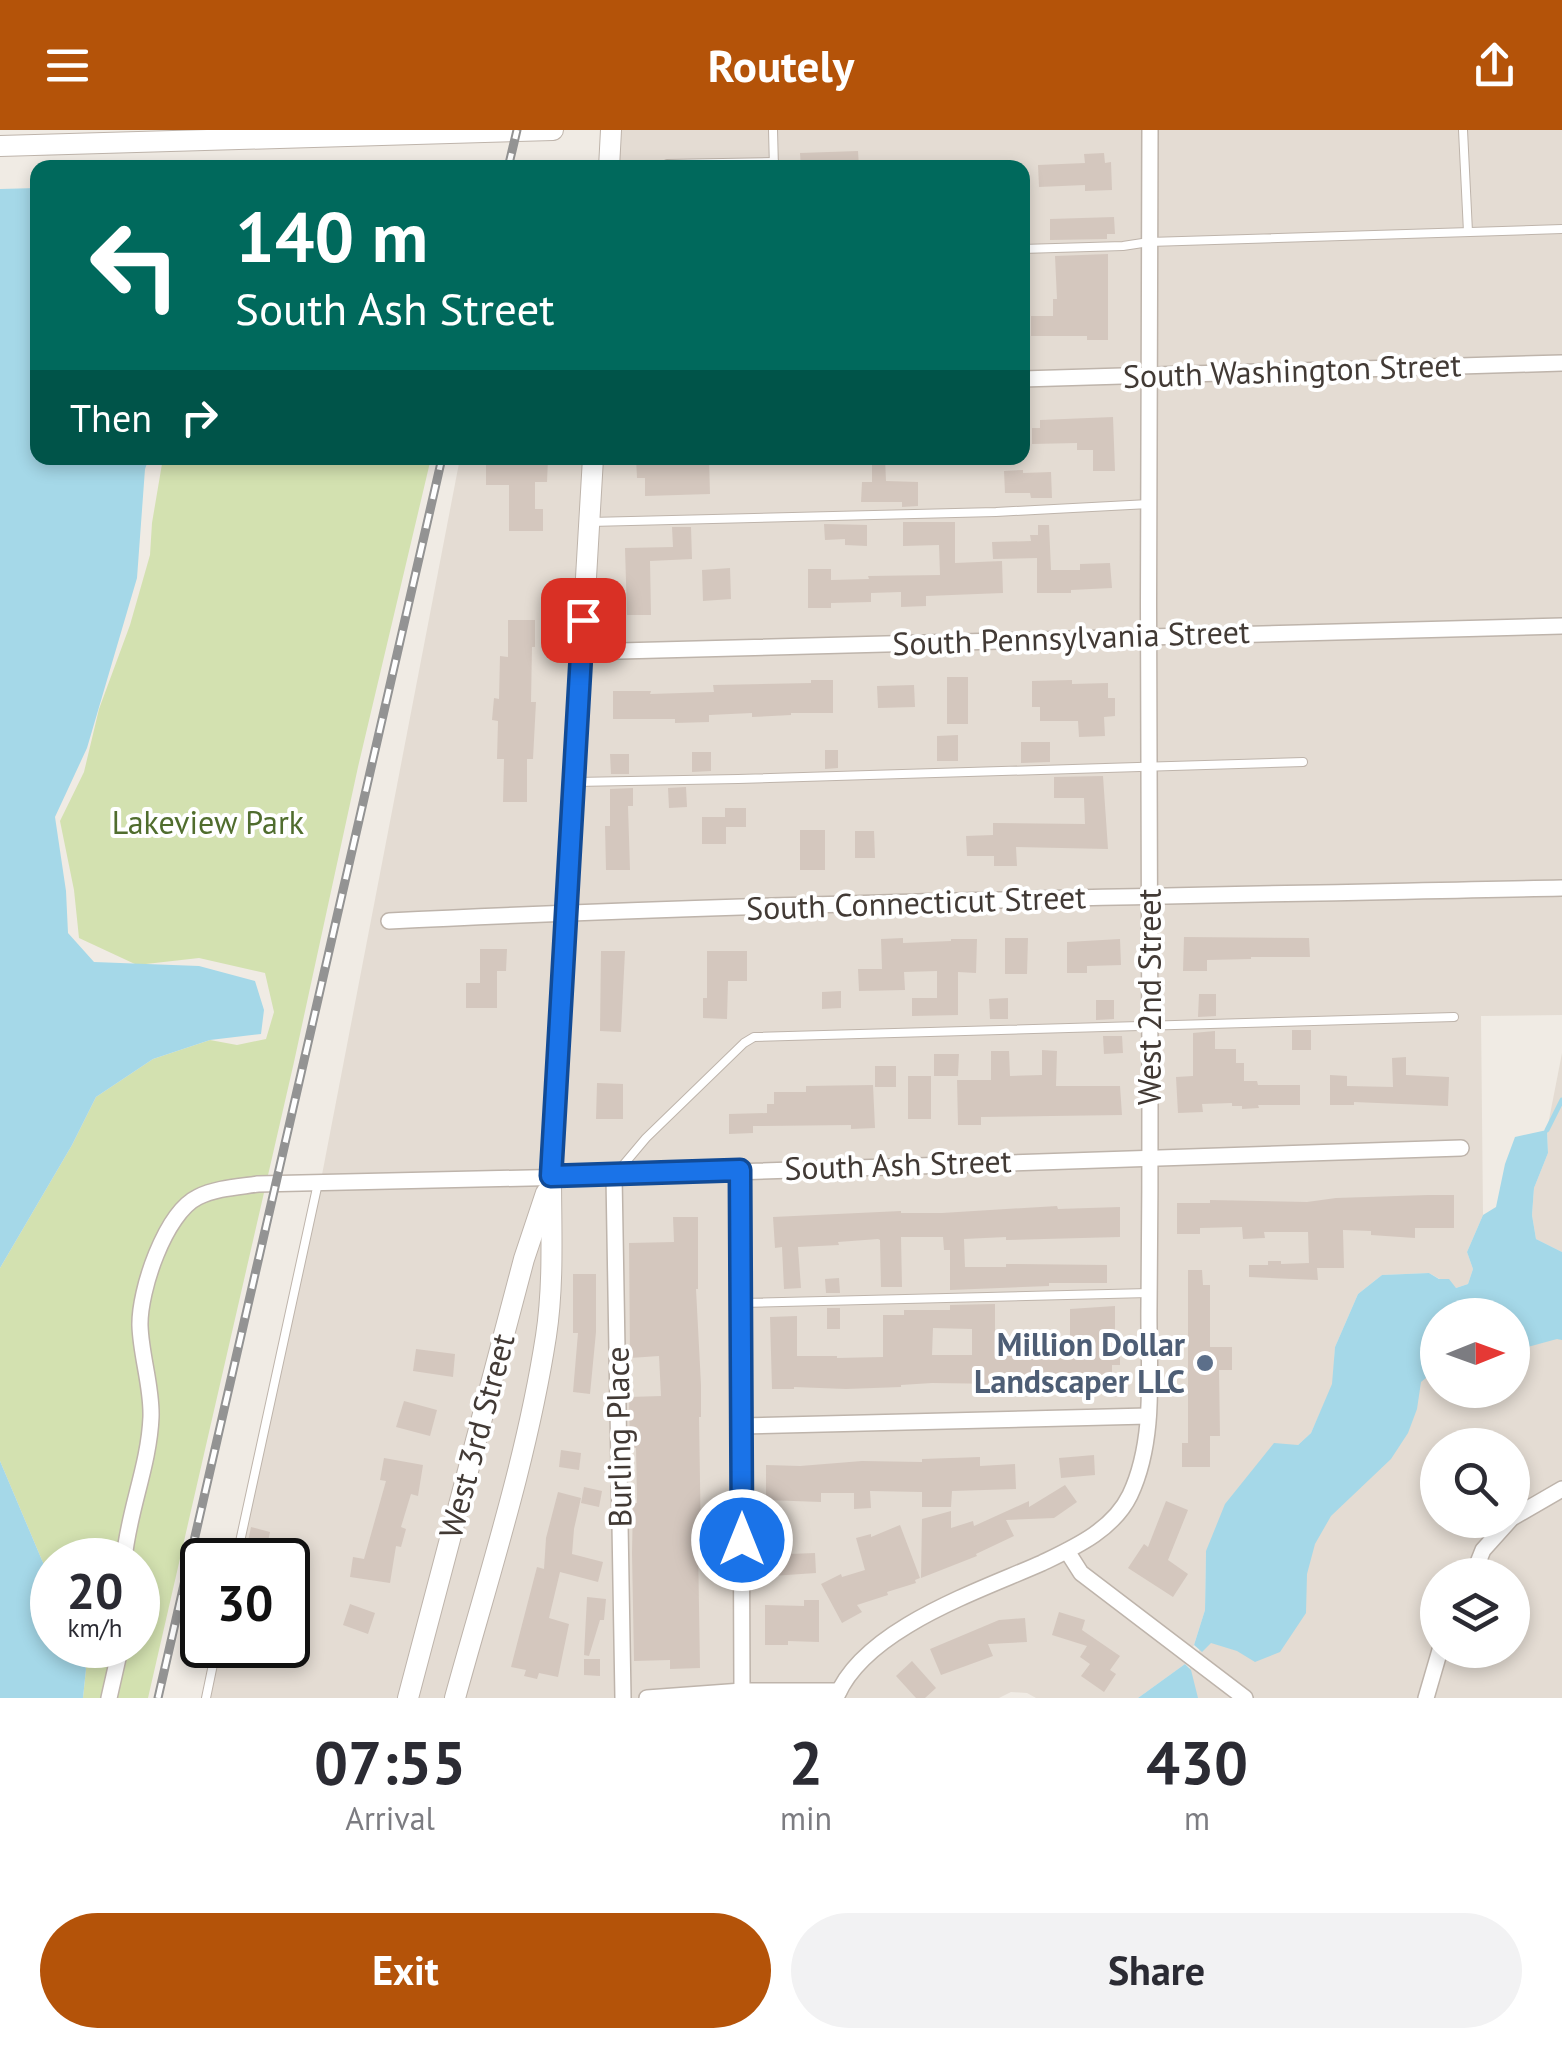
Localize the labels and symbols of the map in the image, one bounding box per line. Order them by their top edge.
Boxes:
street label: South Washington Street [1122,343,1462,397]
pin [541,578,626,663]
street label: South Pennsylvania Street [892,610,1251,664]
park label: Lakeview Park [112,801,305,843]
street label: South Connecticut Street [745,875,1087,929]
street label: West 2nd Street [1128,889,1170,1105]
street label: South Ash Street [784,1139,1012,1189]
north arrow [1420,1298,1530,1408]
place label: Million Dollar Landscaper LLC [974,1323,1186,1402]
street label: West 3rd Street [429,1329,524,1543]
street label: Burling Place [595,1346,641,1528]
marker: Million Dollar Landscaper LLC [1194,1352,1216,1374]
position arrow [690,1488,794,1592]
speed limit sign: 30 [180,1538,310,1668]

